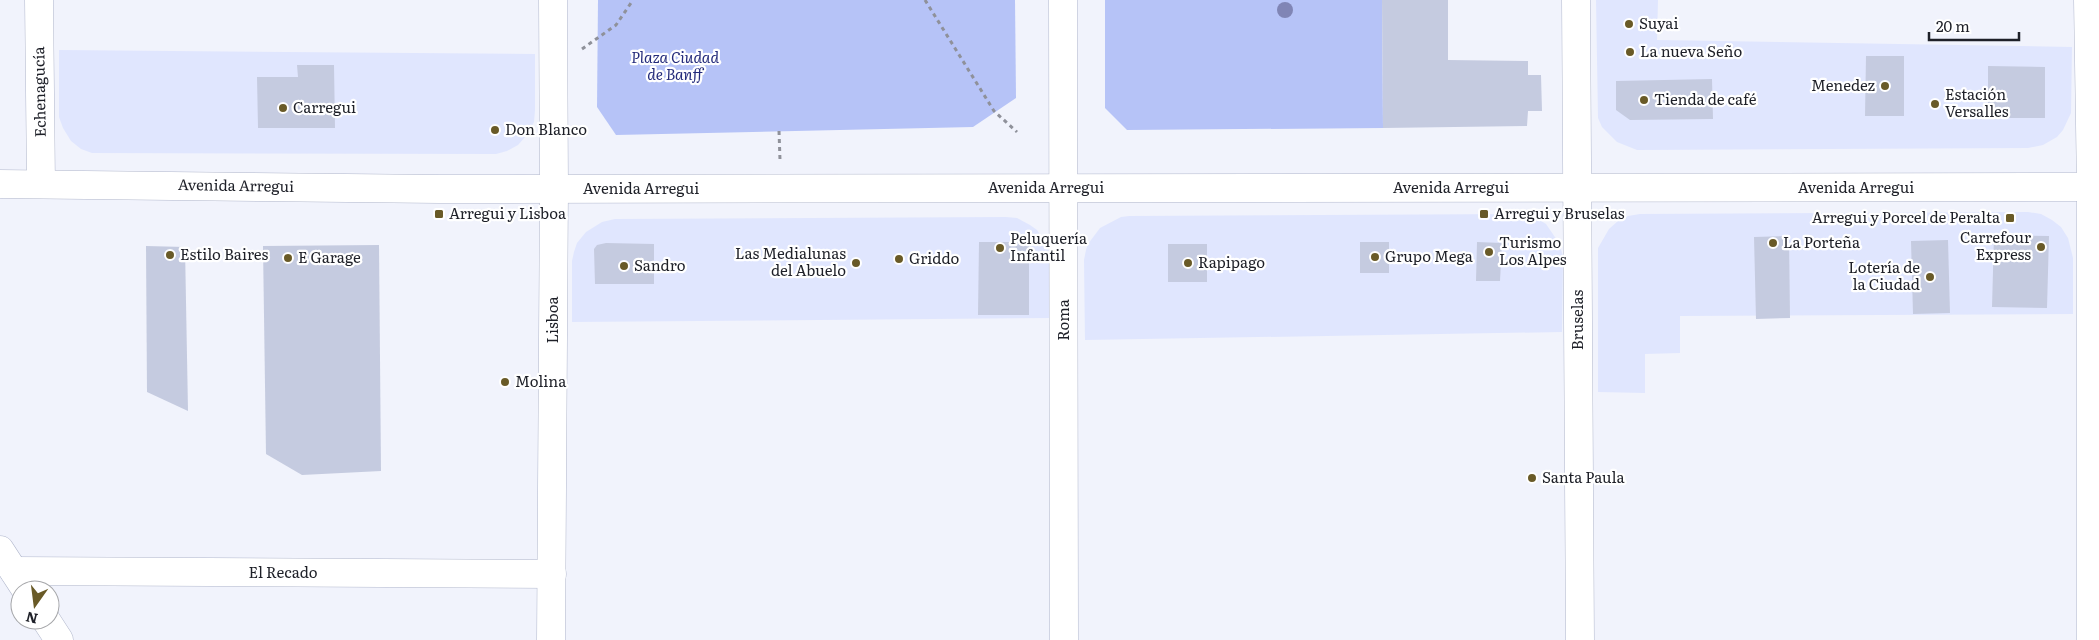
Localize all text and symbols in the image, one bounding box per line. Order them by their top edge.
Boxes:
scale bar [1929,10,2019,42]
place label: Suyai [1639,11,1678,34]
text: 20 m [1936,14,1970,37]
marker: Suyai [1623,18,1635,30]
place label: La nueva Seño [1640,39,1742,62]
street label: Echenagucía [26,45,51,138]
park label: Plaza Ciudad de Banff [631,45,719,85]
marker: La nueva Seño [1624,46,1636,58]
place label: Menedez [1811,73,1875,96]
marker: Menedez [1879,80,1891,92]
place label: Estación Versalles [1945,82,2009,122]
place label: Tienda de café [1654,87,1757,110]
marker: Tienda de café [1638,94,1650,106]
place label: Carregui [293,95,356,118]
marker: Estación Versalles [1929,98,1941,110]
marker: Carregui [277,102,289,114]
place label: Don Blanco [505,117,587,140]
marker: Don Blanco [489,124,501,136]
street label: Avenida Arregui [178,172,294,197]
street label: Avenida Arregui [988,175,1104,198]
street label: Avenida Arregui [1393,175,1509,198]
street label: Avenida Arregui [1798,175,1914,198]
street label: Avenida Arregui [583,176,699,199]
place label: Arregui y Lisboa [449,201,567,224]
place label: Arregui y Bruselas [1494,201,1625,224]
place label: Arregui y Porcel de Peralta [1812,205,2001,228]
marker: Arregui y Lisboa [433,208,445,220]
marker: Arregui y Bruselas [1478,208,1490,220]
marker: Arregui y Porcel de Peralta [2004,212,2016,224]
place label: Carrefour Express [1960,225,2031,265]
place label: Peluquería Infantil [1010,226,1088,266]
place label: Turismo Los Alpes [1499,230,1567,270]
place label: La Porteña [1783,230,1861,253]
marker: La Porteña [1767,237,1779,249]
place label: Las Medialunas del Abuelo [735,241,846,281]
marker: Carrefour Express [2035,241,2047,253]
place label: Estilo Baires [180,242,268,265]
marker: Peluquería Infantil [994,242,1006,254]
place label: Grupo Mega [1385,244,1474,267]
place label: E Garage [298,245,361,268]
place label: Griddo [909,246,959,269]
marker: Turismo Los Alpes [1483,246,1495,258]
marker: Estilo Baires [164,249,176,261]
place label: Rapipago [1198,250,1265,273]
marker: Grupo Mega [1369,251,1381,263]
marker: E Garage [282,252,294,264]
place label: Sandro [634,253,686,276]
marker: Griddo [893,253,905,265]
place label: Lotería de la Ciudad [1848,255,1920,295]
marker: Las Medialunas del Abuelo [850,257,862,269]
marker: Rapipago [1182,257,1194,269]
marker: Sandro [618,260,630,272]
marker: Lotería de la Ciudad [1924,271,1936,283]
street label: Bruselas [1565,289,1588,350]
street label: Lisboa [540,296,563,344]
street label: Roma [1051,298,1074,341]
place label: Molina [515,369,567,392]
marker: Molina [499,376,511,388]
place label: Santa Paula [1542,465,1626,488]
marker: Santa Paula [1526,472,1538,484]
street label: El Recado [248,560,318,583]
north arrow [10,580,60,630]
text: N [23,607,40,630]

